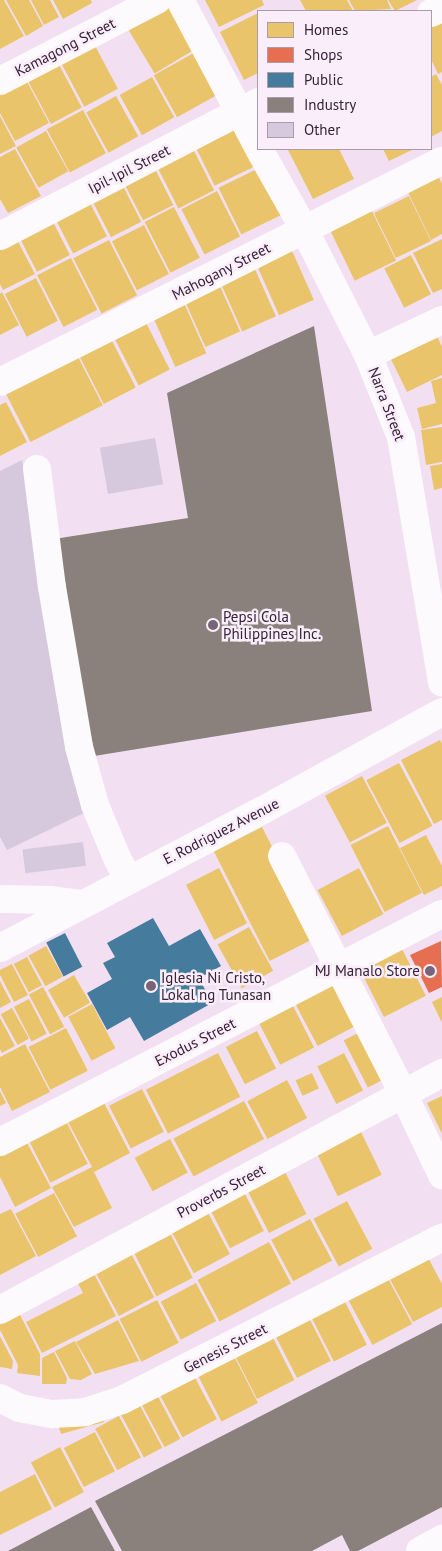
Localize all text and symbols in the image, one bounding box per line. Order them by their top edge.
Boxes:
legend [257,10,432,150]
street label: Kamagong Street [12,14,118,80]
text: Homes [304,20,348,39]
text: Shops [304,45,343,64]
text: Public [304,70,343,89]
text: Industry [304,95,356,114]
text: Other [304,120,340,139]
street label: Ipil-Ipil Street [85,141,173,197]
street label: Mahogany Street [169,238,273,304]
street label: Narra Street [365,365,409,443]
place label: Pepsi Cola Philippines Inc. [223,607,321,642]
marker: Pepsi Cola Philippines Inc. [207,619,219,631]
street label: E. Rodriguez Avenue [159,794,283,868]
place label: MJ Manalo Store [315,962,420,980]
marker: MJ Manalo Store [424,965,436,977]
place label: Iglesia Ni Cristo, Lokal ng Tunasan [161,968,272,1003]
marker: Iglesia Ni Cristo, Lokal ng Tunasan [145,980,157,992]
street label: Exodus Street [152,1014,238,1070]
street label: Proverbs Street [174,1160,268,1222]
street label: Genesis Street [180,1319,270,1377]

